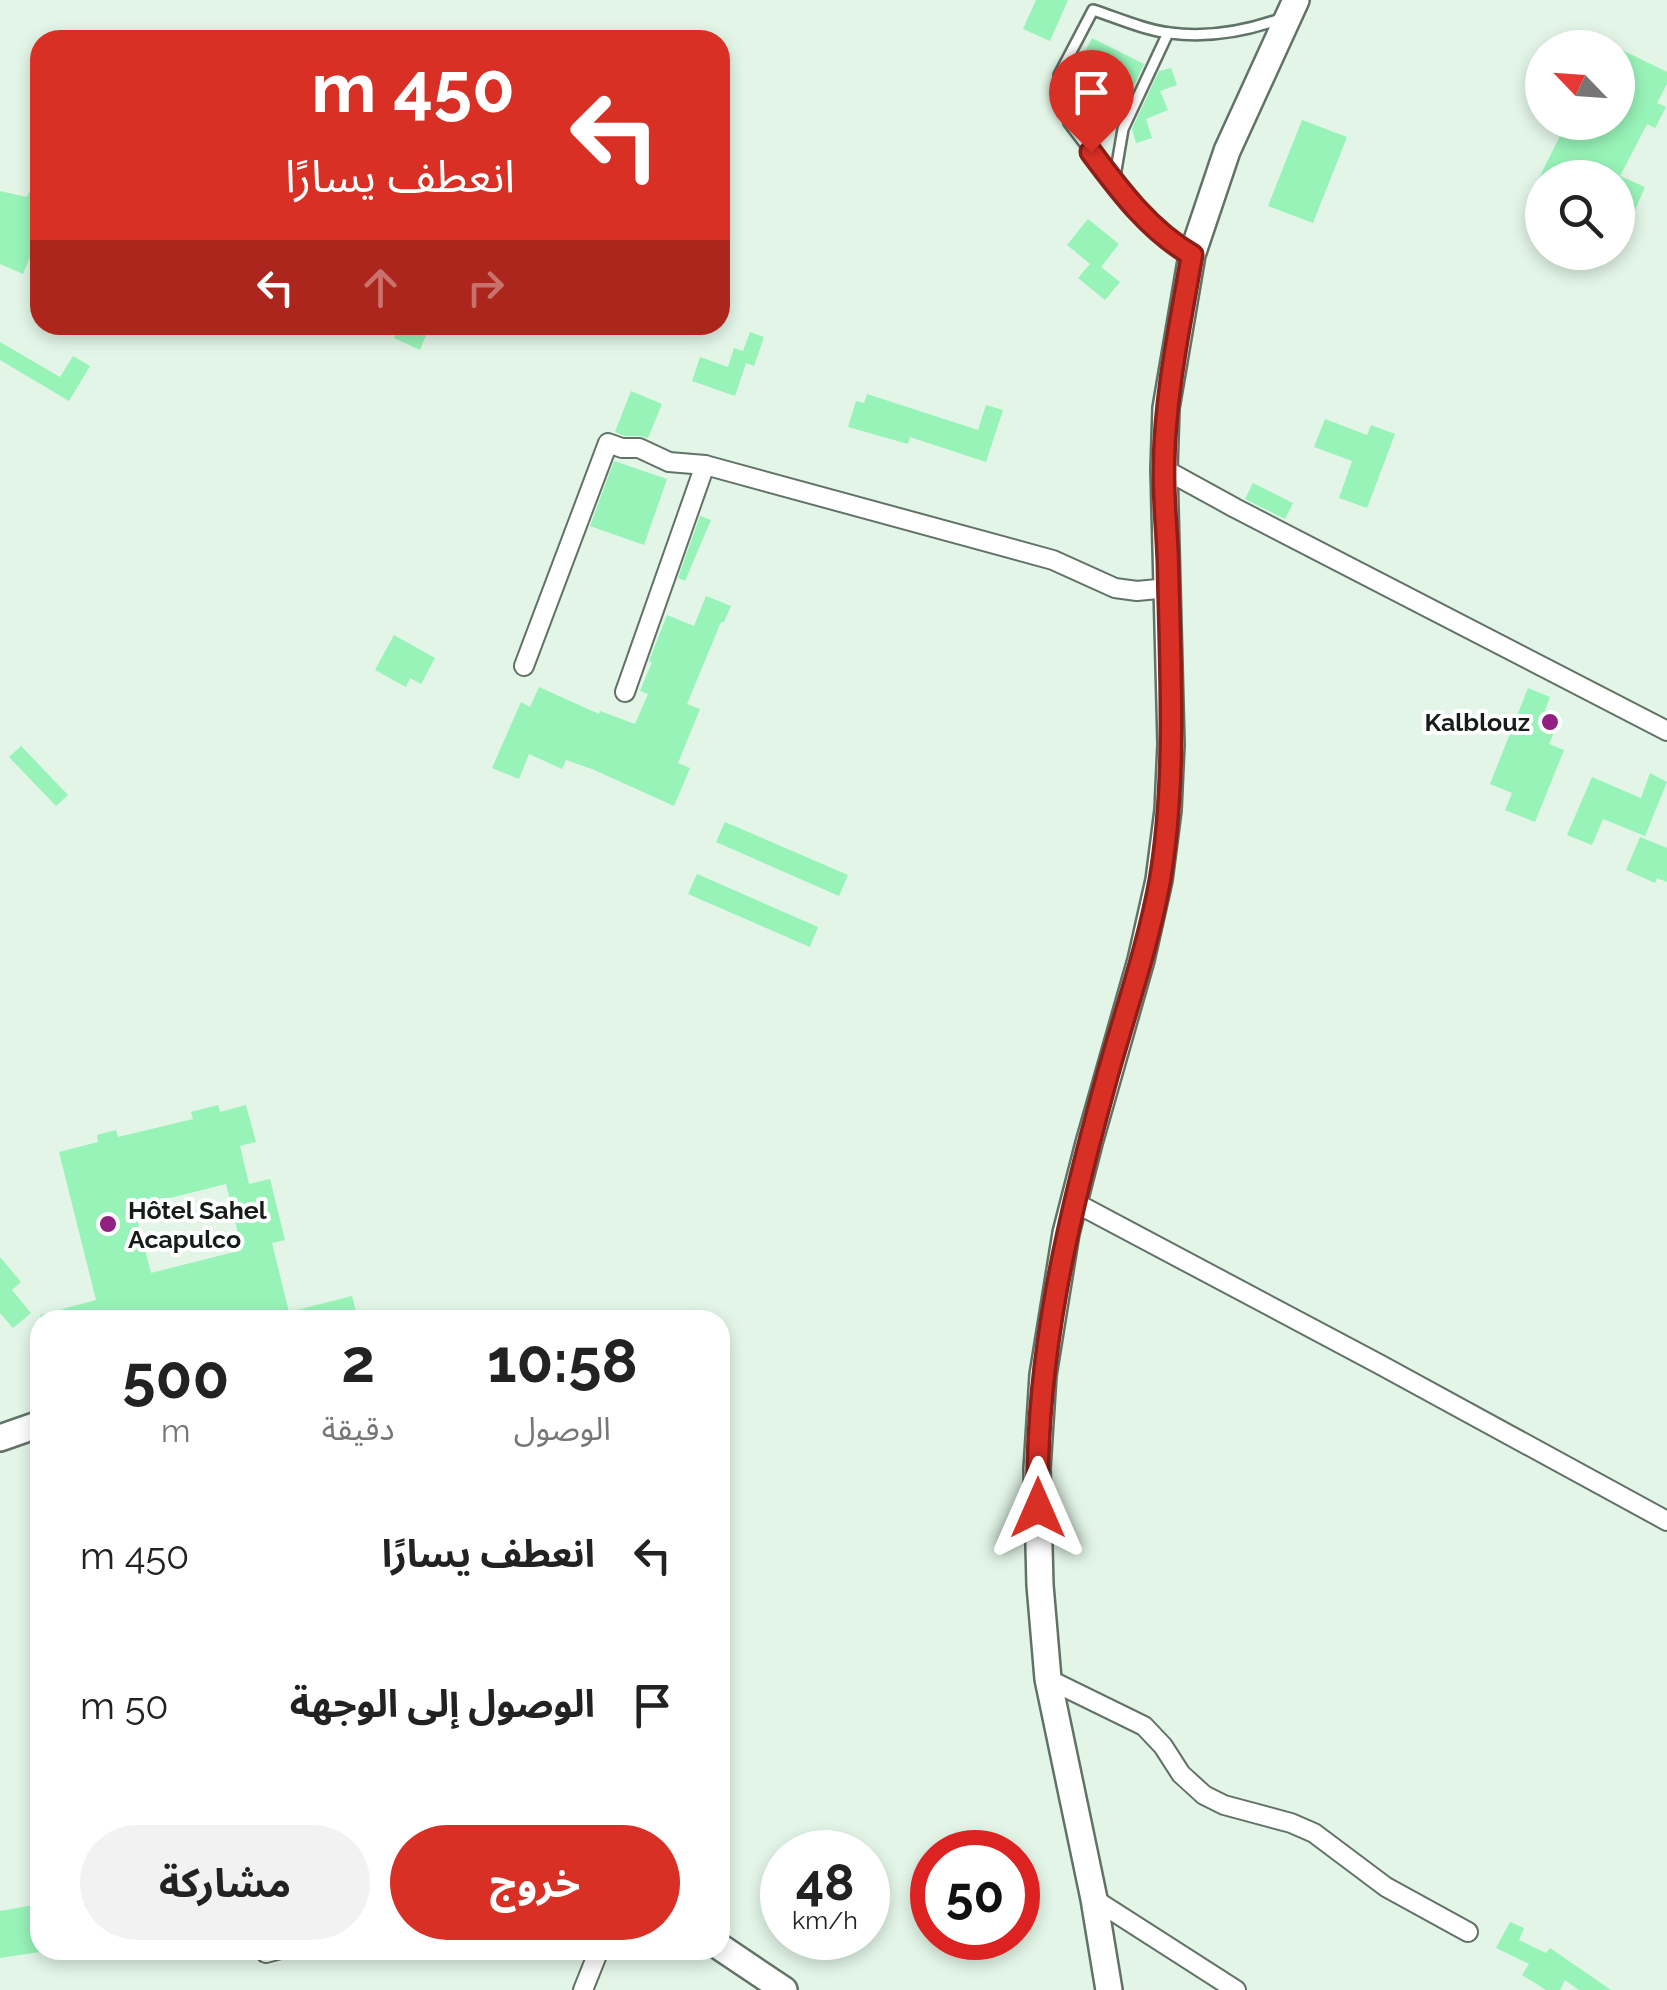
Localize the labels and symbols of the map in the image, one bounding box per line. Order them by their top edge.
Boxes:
north arrow [1525,30,1635,140]
pin [1049,50,1134,153]
place label: Kalblouz [1424,707,1530,737]
marker: Kalblouz [1539,711,1561,733]
place label: Hôtel Sahel Acapulco [128,1195,267,1254]
marker: Hôtel Sahel Acapulco [97,1213,119,1235]
position arrow [986,1456,1090,1560]
speed limit sign: 50 [910,1830,1040,1960]

